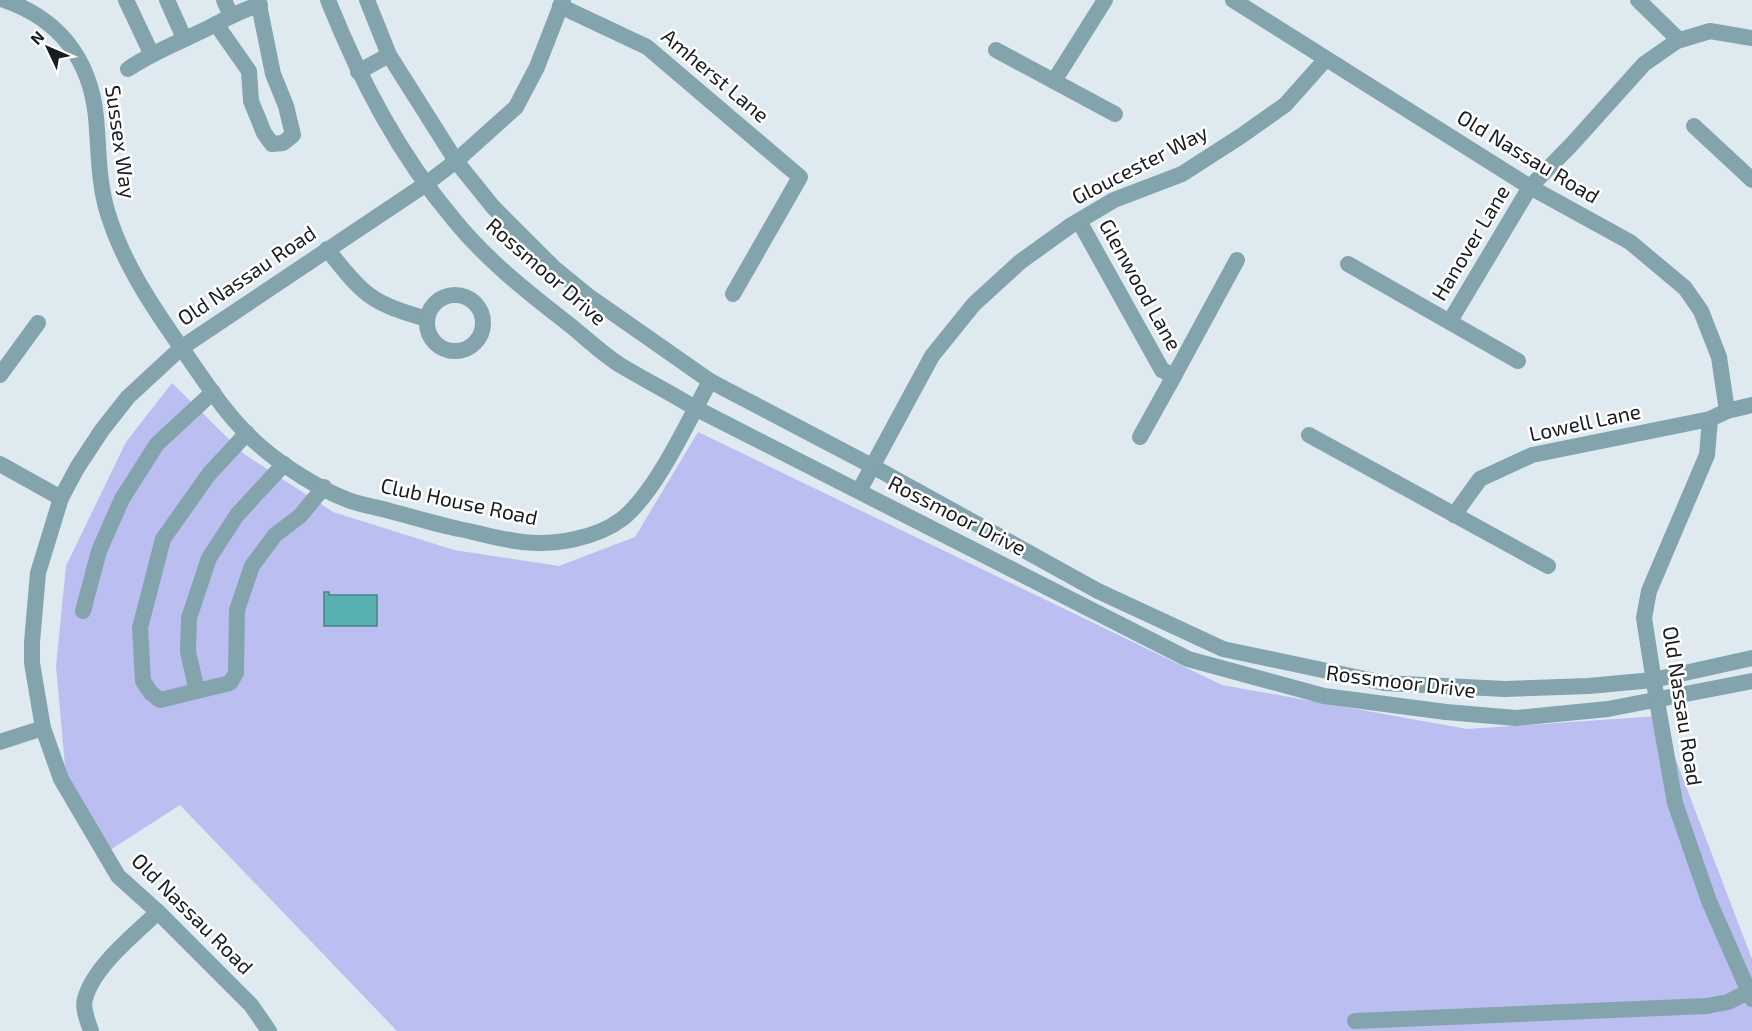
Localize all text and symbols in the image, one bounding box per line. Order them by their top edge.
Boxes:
north arrow [18,18,78,78]
street label: Amherst Lane [657,23,775,127]
text: N [26,26,48,48]
street label: Sussex Way [101,84,142,200]
street label: Old Nassau Road [1453,103,1604,208]
street label: Gloucester Way [1067,119,1212,209]
street label: Hanover Lane [1425,180,1514,305]
street label: Rossmoor Drive [482,212,612,330]
street label: Glenwood Lane [1095,214,1188,354]
street label: Old Nassau Road [172,219,320,330]
street label: Lowell Lane [1527,397,1643,446]
street label: Rossmoor Drive [885,469,1031,560]
street label: Club House Road [379,472,540,529]
street label: Old Nassau Road [1659,624,1708,787]
street label: Rossmoor Drive [1325,659,1478,702]
street label: Old Nassau Road [127,847,259,979]

